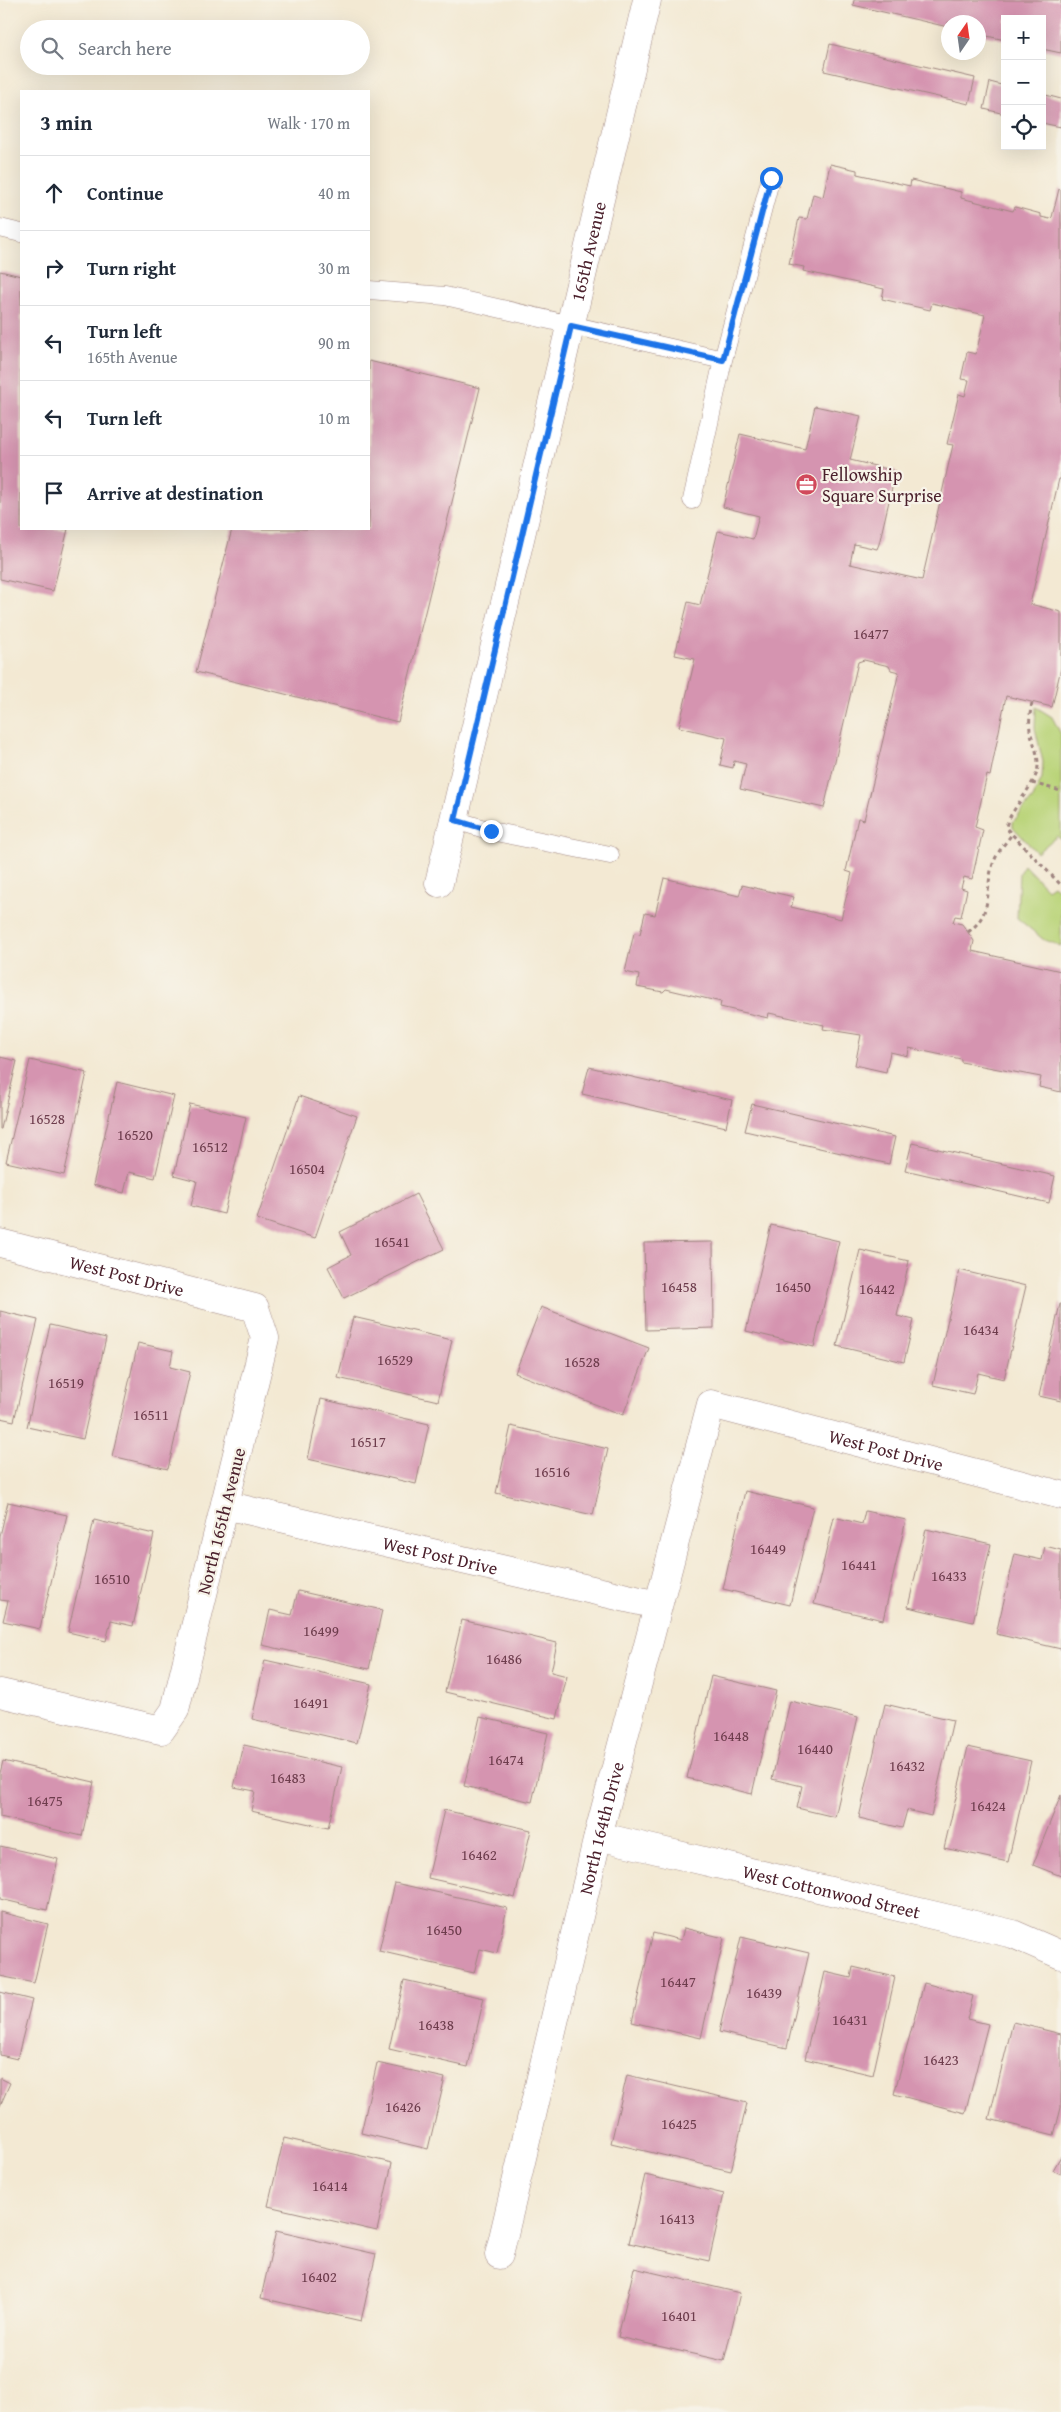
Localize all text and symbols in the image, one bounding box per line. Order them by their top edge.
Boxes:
north arrow [941,15,986,60]
map controls [1001,15,1046,150]
button: + [1001,15,1046,60]
search box [20,20,370,75]
icon: search [38,34,66,62]
text: Search here [78,34,172,62]
button: − [1001,60,1046,105]
button: locate [1001,105,1046,150]
text: 3 min [40,107,92,138]
text: Walk · 170 m [267,111,350,135]
route start [760,167,783,190]
icon: ahead [40,179,68,207]
text: Continue [87,179,164,207]
text: 40 m [318,181,350,205]
street label: 165th Avenue [563,199,613,304]
icon: right [40,254,68,282]
text: Turn right [87,254,176,282]
text: 30 m [318,256,350,280]
text: Turn left [87,317,162,345]
icon: left [40,329,68,357]
text: 90 m [318,331,350,355]
text: 165th Avenue [87,345,177,369]
icon: left [40,404,68,432]
text: Turn left [87,404,162,432]
text: 10 m [318,406,350,430]
place label: Fellowship Square Surprise [822,461,942,509]
office icon: Fellowship Square Surprise [794,472,818,496]
icon: arrive [40,479,68,507]
text: Arrive at destination [87,479,263,507]
house number: 16477 [853,623,889,644]
route end [480,820,503,843]
house number: 16528 [29,1108,65,1129]
house number: 16520 [117,1124,153,1145]
house number: 16512 [192,1136,228,1157]
house number: 16504 [289,1158,325,1179]
house number: 16541 [374,1231,410,1252]
street label: West Post Drive [67,1248,187,1303]
house number: 16458 [661,1276,697,1297]
house number: 16450 [775,1276,811,1297]
house number: 16442 [859,1278,895,1299]
house number: 16434 [963,1319,999,1340]
house number: 16529 [377,1349,413,1370]
house number: 16528 [564,1351,600,1372]
house number: 16519 [48,1372,84,1393]
house number: 16511 [133,1404,169,1425]
street label: West Post Drive [826,1422,946,1477]
house number: 16517 [350,1431,386,1452]
street label: North 165th Avenue [190,1445,252,1597]
house number: 16516 [534,1461,570,1482]
street label: West Post Drive [380,1528,501,1581]
house number: 16449 [750,1538,786,1559]
house number: 16441 [841,1554,877,1575]
house number: 16433 [931,1565,967,1586]
house number: 16510 [94,1568,130,1589]
house number: 16499 [303,1620,339,1641]
house number: 16486 [486,1648,522,1669]
house number: 16491 [293,1692,329,1713]
house number: 16448 [713,1725,749,1746]
house number: 16440 [797,1738,833,1759]
house number: 16474 [488,1749,524,1770]
house number: 16432 [889,1755,925,1776]
street label: North 164th Drive [571,1759,630,1897]
house number: 16483 [270,1767,306,1788]
house number: 16475 [27,1790,63,1811]
house number: 16424 [970,1795,1006,1816]
house number: 16462 [461,1844,497,1865]
street label: West Cottonwood Street [740,1857,924,1925]
house number: 16450 [426,1919,462,1940]
house number: 16447 [660,1971,696,1992]
house number: 16439 [746,1982,782,2003]
house number: 16431 [832,2009,868,2030]
house number: 16438 [418,2014,454,2035]
house number: 16423 [923,2049,959,2070]
house number: 16426 [385,2096,421,2117]
house number: 16425 [661,2113,697,2134]
house number: 16414 [312,2175,348,2196]
house number: 16413 [659,2208,695,2229]
house number: 16402 [301,2266,337,2287]
house number: 16401 [661,2305,697,2326]

